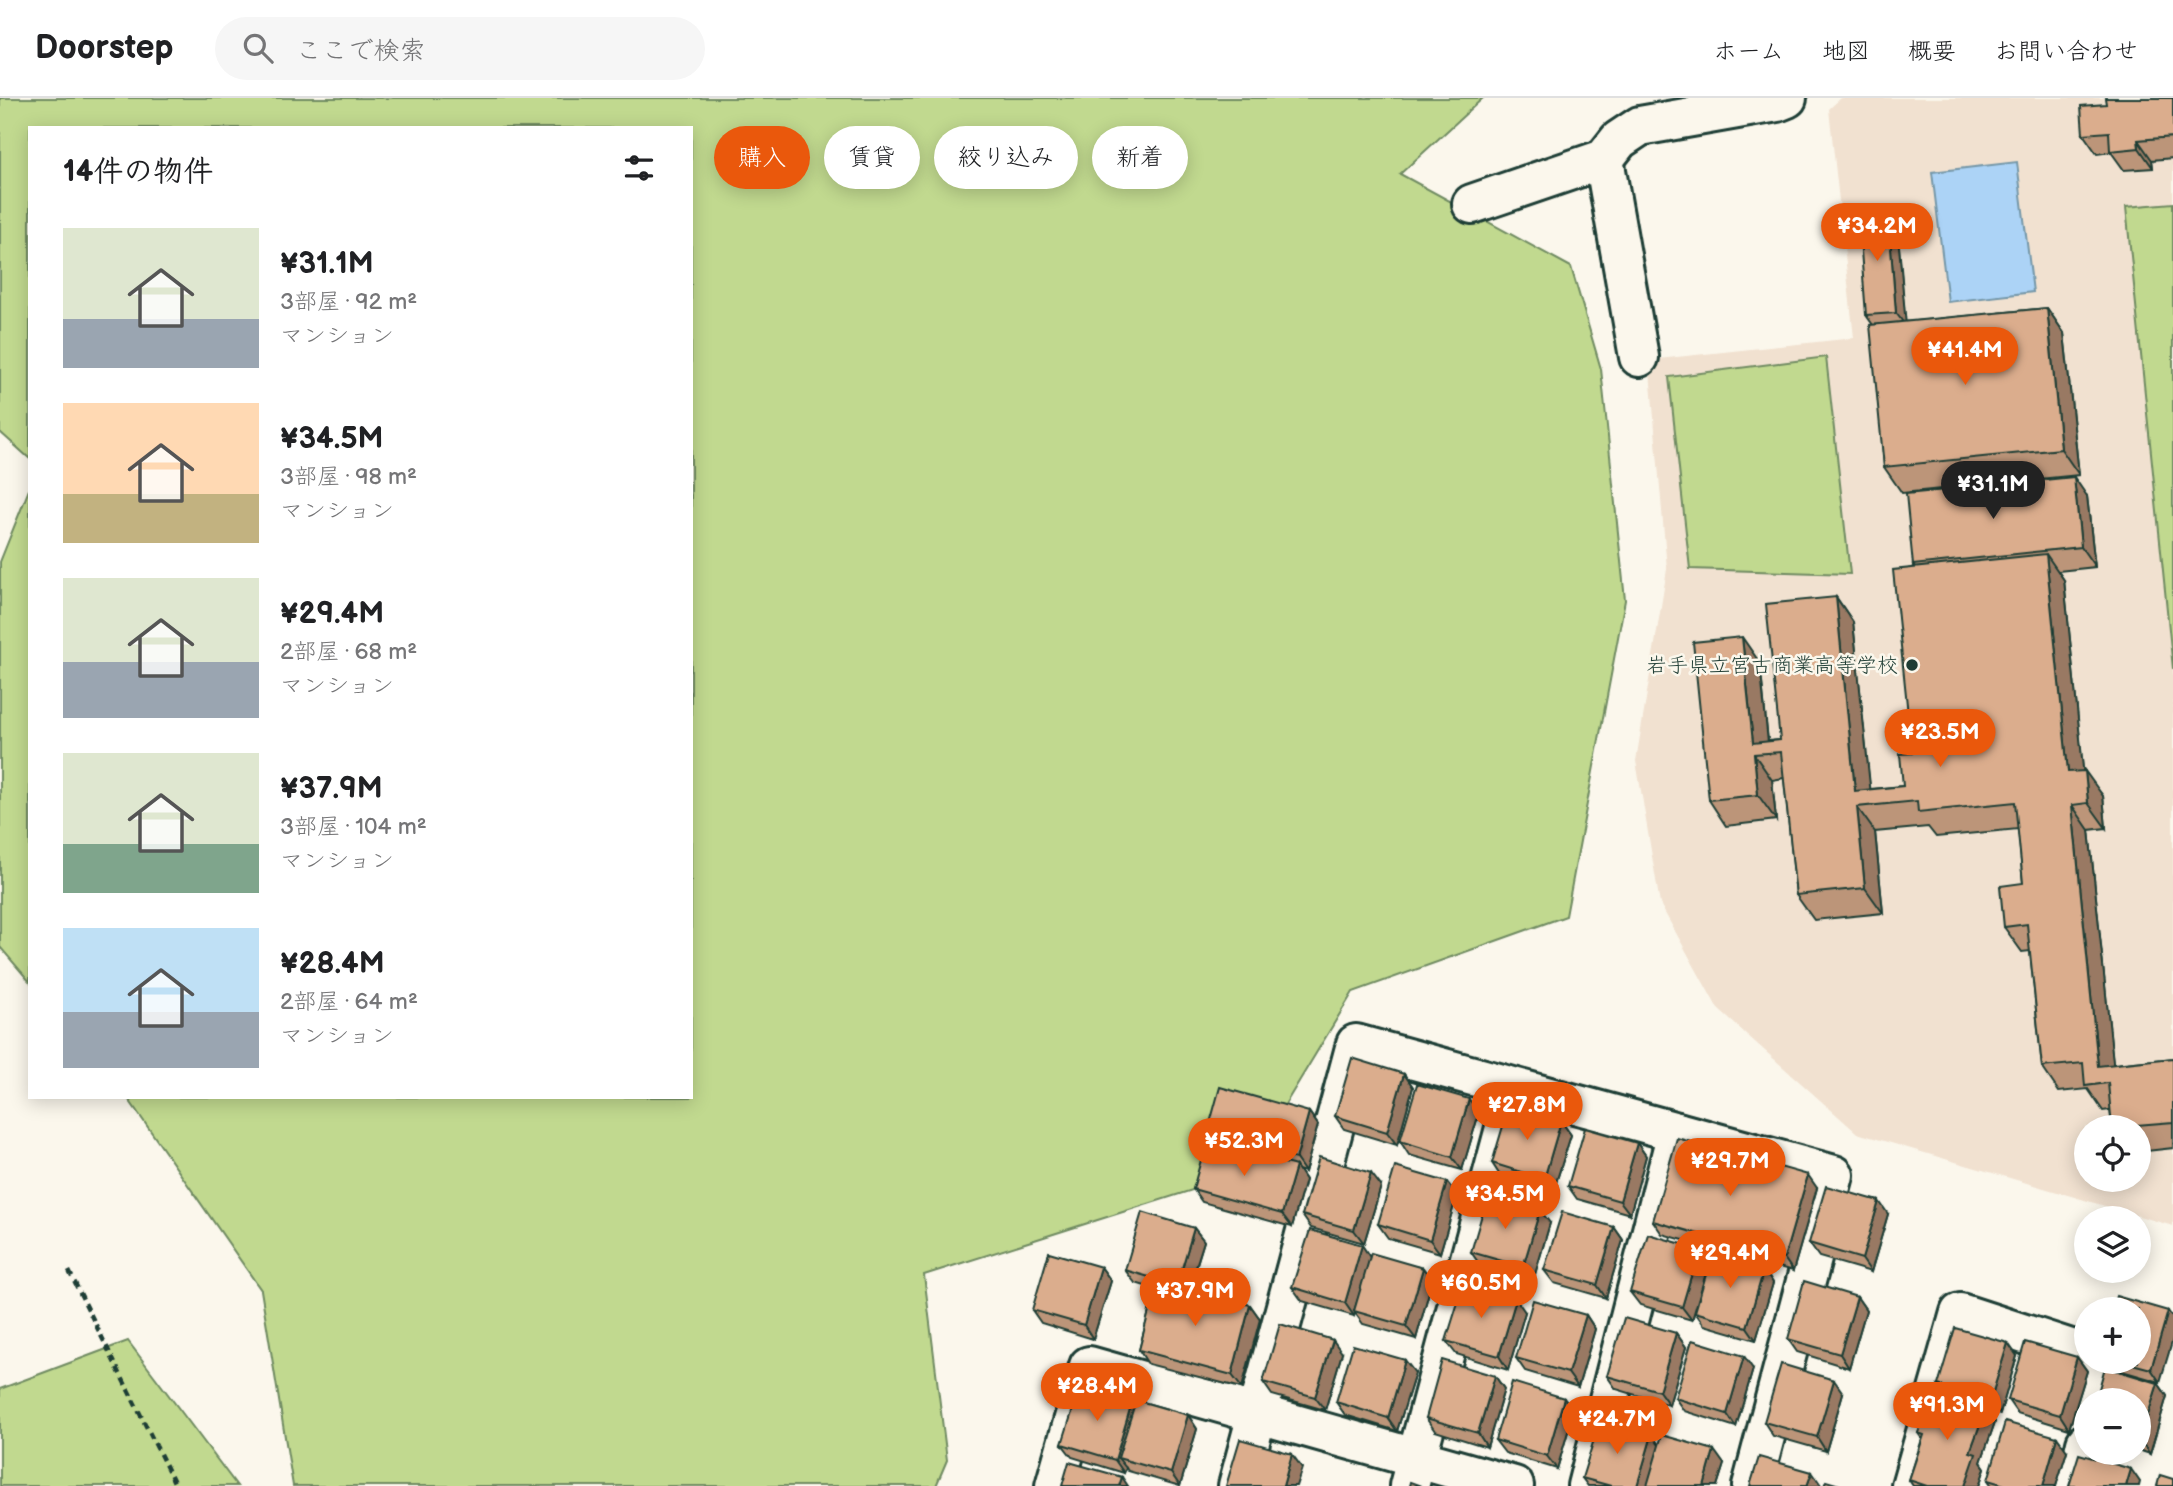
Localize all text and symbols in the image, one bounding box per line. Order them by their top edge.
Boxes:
search box [215,17,705,80]
text: Doorstep [35,28,173,68]
icon: search [239,29,277,67]
text: ここで検索 [295,36,425,67]
text: ホーム [1713,37,1784,66]
text: 地図 [1822,37,1870,66]
text: 概要 [1908,37,1956,66]
text: お問い合わせ [1994,37,2138,66]
chip: 購入 [714,126,810,189]
chip: 賃貸 [824,126,920,189]
chip: 絞り込み [934,126,1078,189]
chip: 新着 [1092,126,1188,189]
icon: filters [620,149,658,187]
text: 14件の物件 [63,154,213,190]
pin: ¥34.2M [1820,204,1934,263]
text: ¥34.2M [1837,212,1917,240]
text: ¥31.1M [280,246,374,282]
icon: home [119,256,203,340]
text: 3部屋 · 92 m² [280,288,417,316]
text: マンション [280,322,394,350]
pin: ¥41.4M [1908,328,2022,387]
text: ¥41.4M [1927,336,2003,364]
text: ¥34.5M [280,421,383,457]
icon: home [119,431,203,515]
pin: ¥31.1M [1936,462,2050,521]
text: 3部屋 · 98 m² [280,463,417,491]
text: ¥31.1M [1957,470,2029,498]
text: マンション [280,497,394,525]
text: ¥29.4M [280,596,384,632]
icon: home [119,606,203,690]
text: 2部屋 · 68 m² [280,638,417,666]
place label: 岩手県立宮古商業高等学校 [1646,653,1898,678]
marker: 岩手県立宮古商業高等学校 [1904,657,1920,673]
text: マンション [280,672,394,700]
pin: ¥23.5M [1883,710,1997,769]
text: ¥23.5M [1901,718,1979,746]
text: ¥37.9M [280,771,383,807]
icon: home [119,781,203,865]
text: 3部屋 · 104 m² [280,813,427,841]
text: マンション [280,847,394,875]
text: ¥28.4M [280,946,385,982]
icon: home [119,956,203,1040]
text: 2部屋 · 64 m² [280,988,418,1016]
text: マンション [280,1022,394,1050]
pin: ¥27.8M [1470,1082,1584,1142]
text: ¥27.8M [1488,1091,1566,1119]
map controls [2074,1115,2151,1465]
button: locate [2074,1115,2151,1192]
pin: ¥52.3M [1187,1118,1301,1178]
text: ¥52.3M [1204,1127,1284,1155]
pin: ¥29.7M [1673,1138,1787,1198]
text: ¥29.7M [1691,1147,1769,1175]
pin: ¥34.5M [1448,1172,1562,1231]
text: ¥34.5M [1465,1180,1545,1208]
button: layers [2074,1206,2151,1283]
pin: ¥29.4M [1673,1230,1787,1290]
text: ¥29.4M [1690,1239,1770,1267]
pin: ¥60.5M [1424,1260,1538,1320]
pin: ¥37.9M [1138,1268,1252,1328]
text: ¥60.5M [1441,1269,1521,1297]
text: ¥37.9M [1156,1277,1234,1305]
button: + [2074,1297,2151,1374]
pin: ¥28.4M [1040,1364,1154,1423]
text: ¥28.4M [1057,1372,1137,1400]
pin: ¥91.3M [1890,1382,2004,1442]
button: − [2074,1388,2151,1465]
text: ¥91.3M [1909,1391,1985,1419]
pin: ¥24.7M [1560,1396,1674,1456]
text: ¥24.7M [1578,1405,1656,1433]

